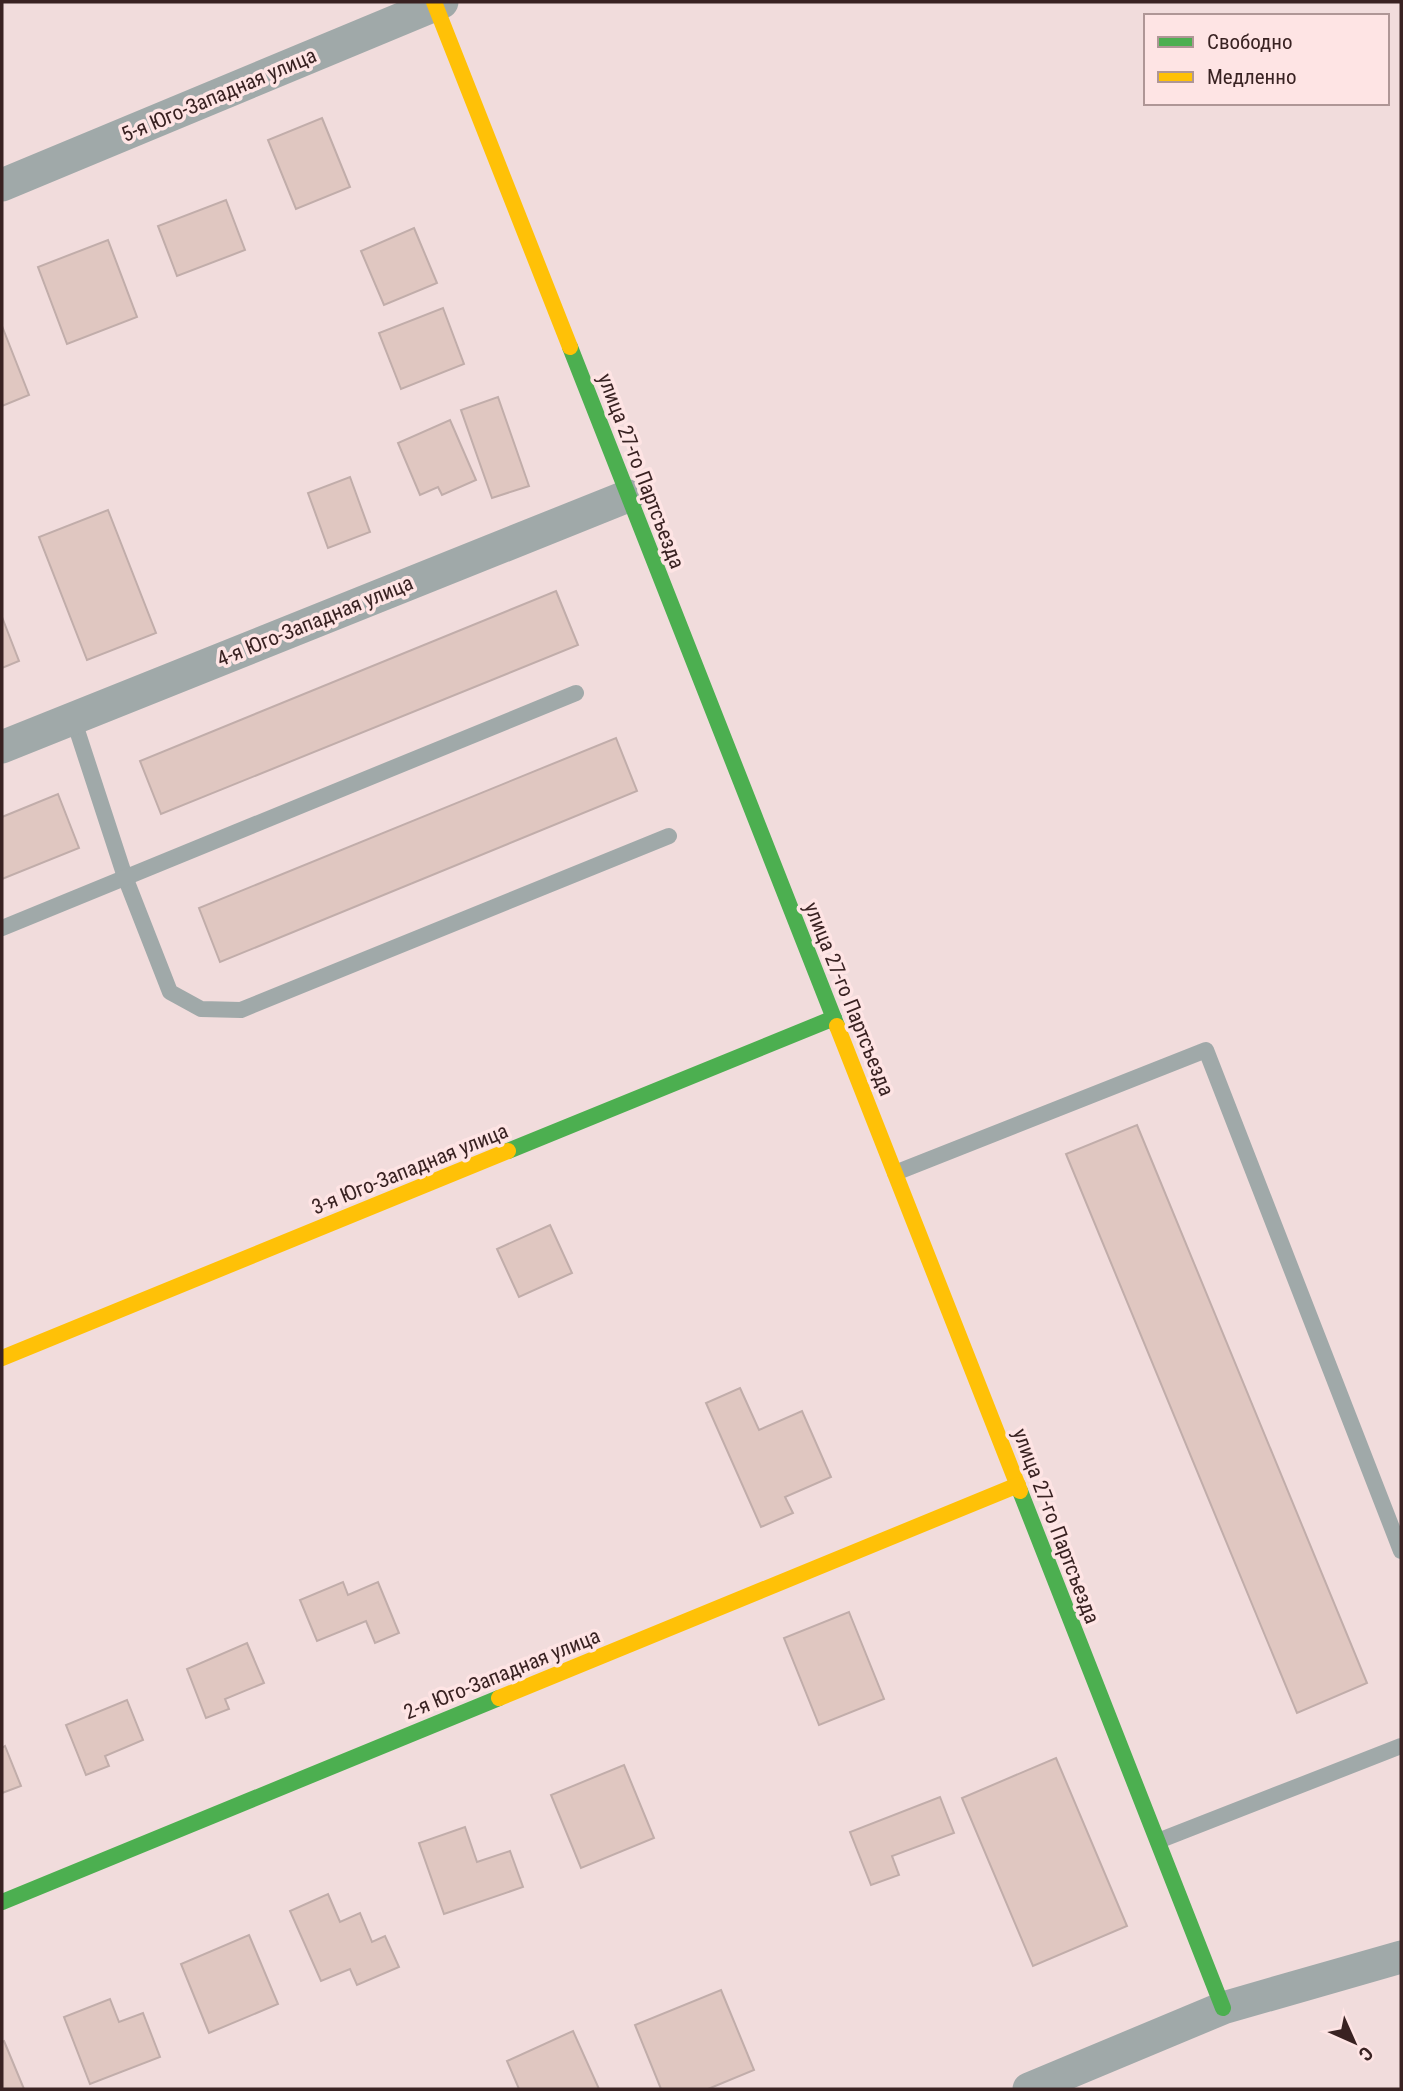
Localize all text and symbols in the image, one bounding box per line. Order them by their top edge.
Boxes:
legend [1144,14,1389,105]
text: Свободно [1207,30,1293,54]
street label: 5-я Юго-Западная улица [118,43,320,147]
text: Медленно [1207,65,1296,89]
street label: улица 27-го Партсъезда [593,370,689,572]
street label: 4-я Юго-Западная улица [213,571,417,671]
street label: улица 27-го Партсъезда [799,899,899,1099]
street label: 3-я Юго-Западная улица [308,1119,512,1219]
street label: улица 27-го Партсъезда [1008,1425,1104,1627]
street label: 2-я Юго-Западная улица [400,1624,604,1724]
north arrow [1319,2007,1389,2077]
text: С [1354,2042,1378,2066]

